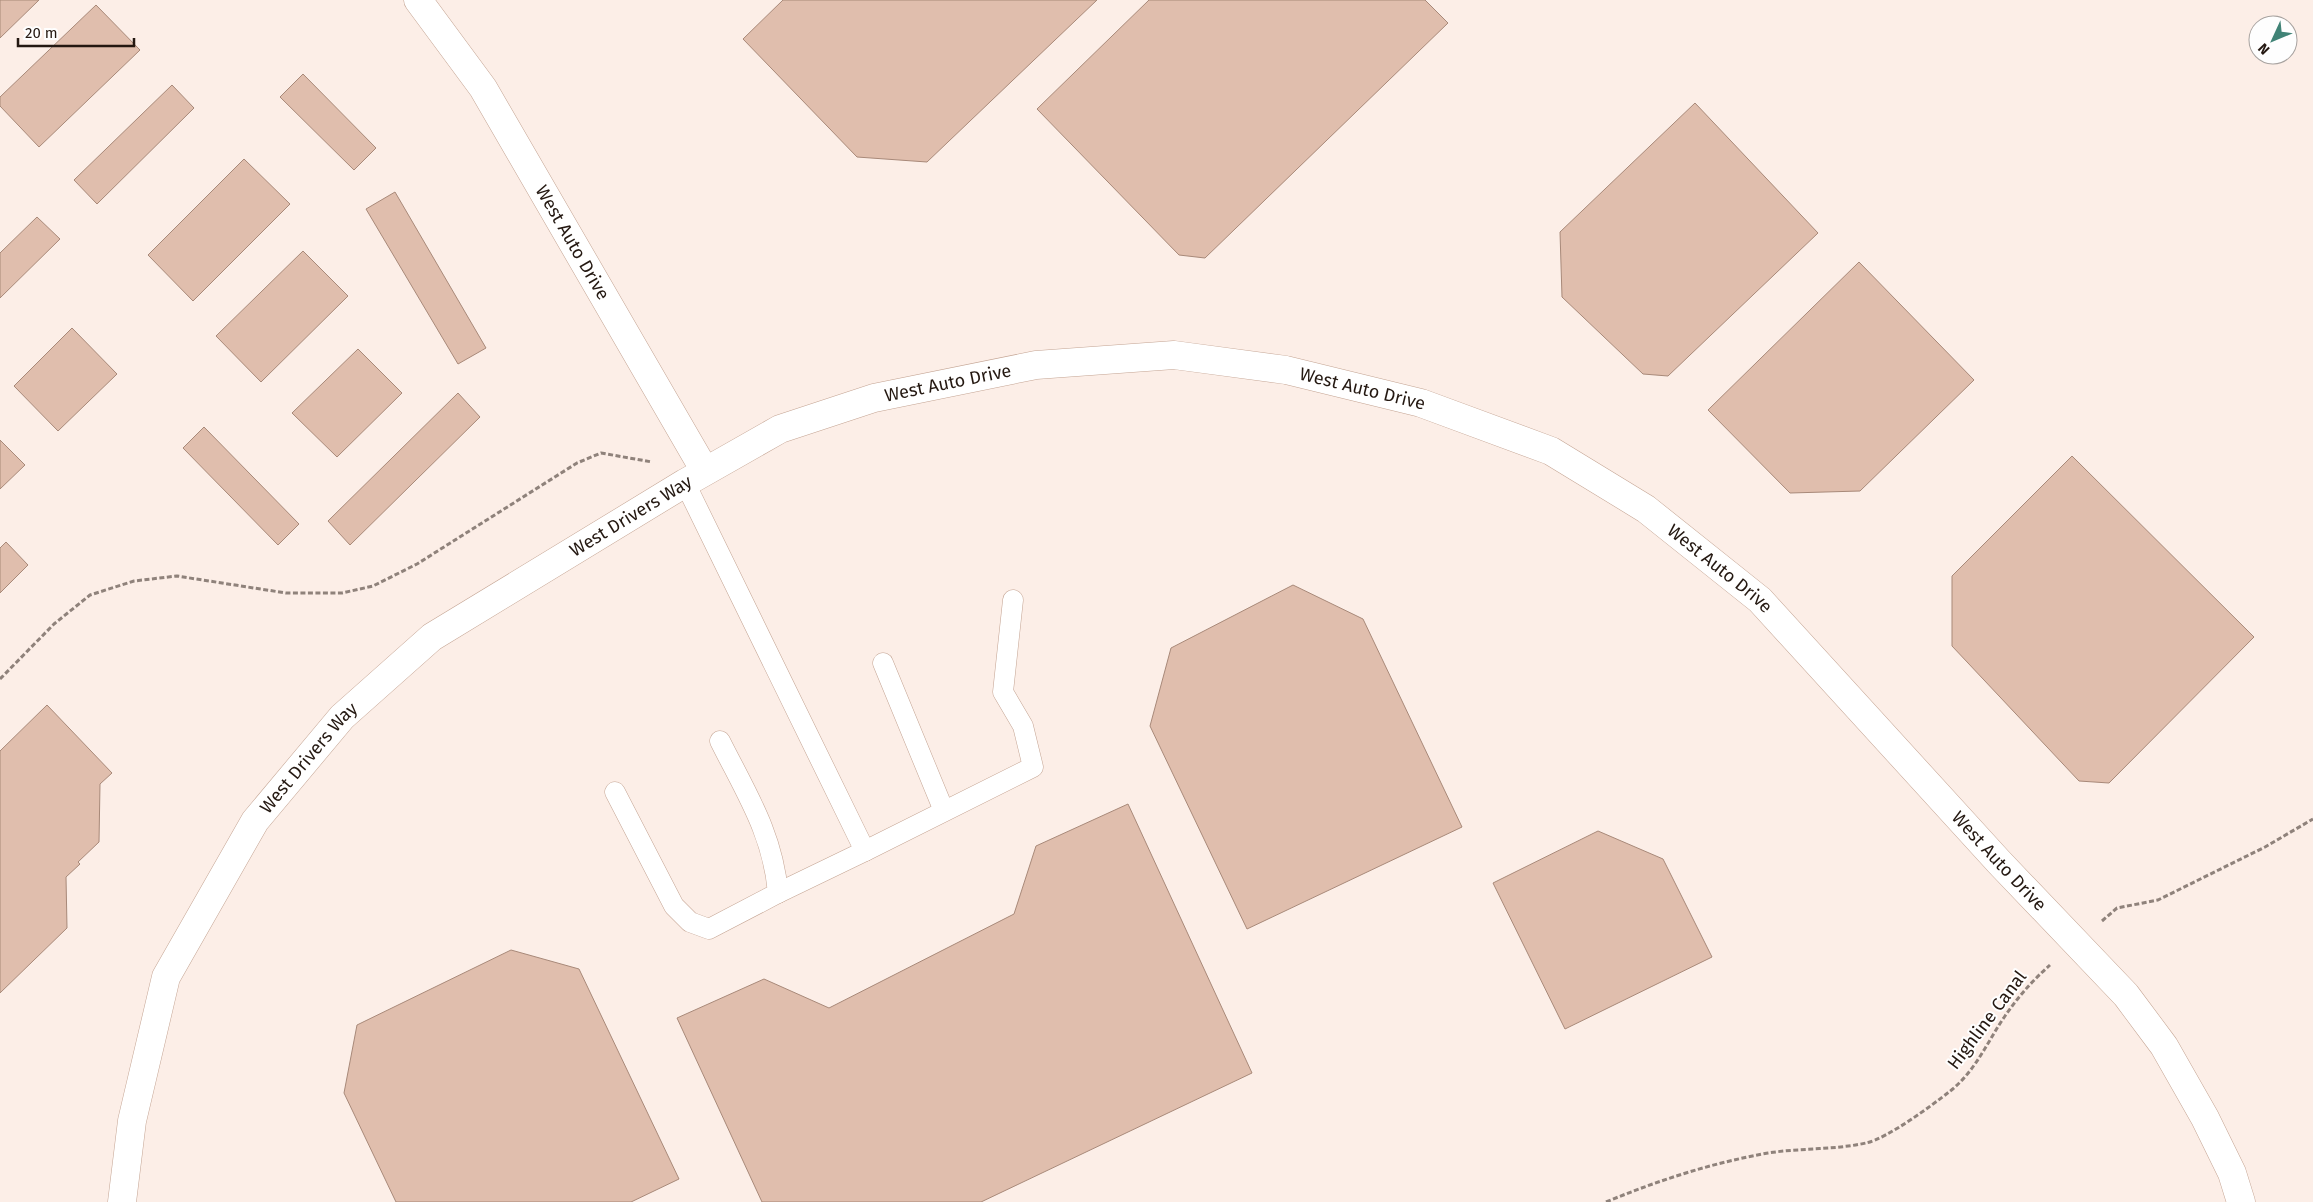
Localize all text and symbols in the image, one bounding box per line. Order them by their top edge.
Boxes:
scale bar [18,15,134,47]
north arrow [2248,15,2298,65]
text: 20 m [25,24,58,42]
text: N [2255,39,2273,58]
street label: West Auto Drive [531,181,614,304]
street label: West Auto Drive [883,359,1013,407]
street label: West Auto Drive [1297,363,1428,415]
street label: West Drivers Way [566,470,696,561]
street label: West Auto Drive [1663,519,1777,617]
street label: West Drivers Way [255,698,362,818]
street label: West Auto Drive [1947,807,2051,916]
street label: Highline Canal [1943,966,2031,1074]

